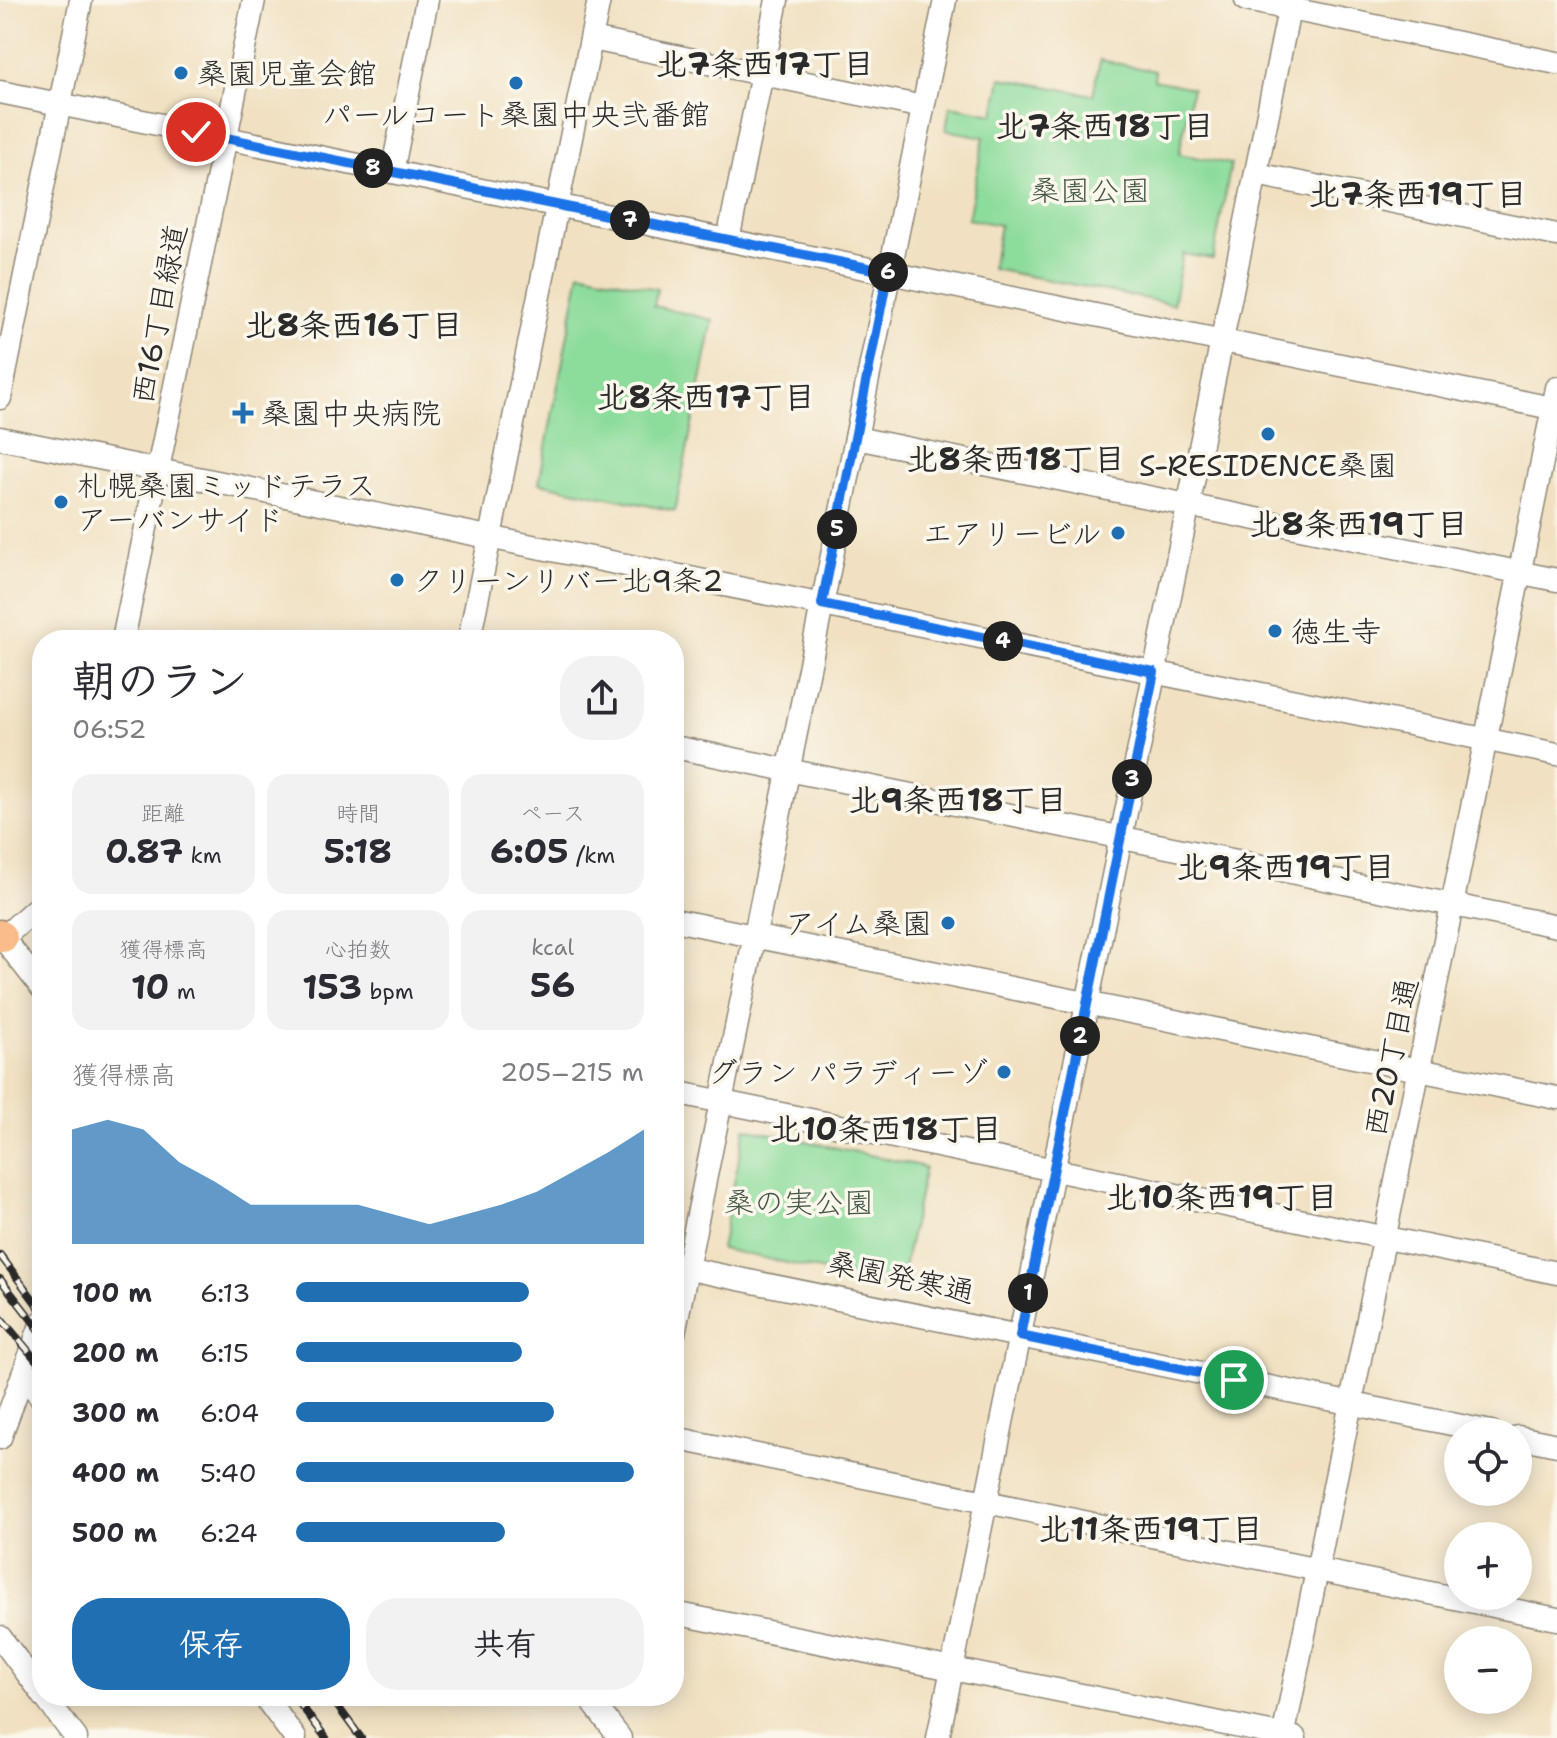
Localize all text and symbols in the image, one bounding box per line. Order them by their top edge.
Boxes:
district label: 北7条西17丁目 [656,42,874,85]
place label: 桑園児童会館 [197,53,377,94]
marker: 桑園児童会館 [172,64,190,82]
marker: パールコート桑園中央弐番館 [507,74,525,92]
place label: パールコート桑園中央弐番館 [322,94,710,135]
pin [162,98,230,166]
district label: 北7条西18丁目 [995,104,1215,147]
icon: check [174,110,218,154]
pin: 8 [353,148,393,188]
text: 8 [365,153,381,182]
park label: 桑園公園 [1030,170,1150,211]
district label: 北7条西19丁目 [1309,172,1527,215]
pin: 7 [610,200,650,240]
text: 7 [622,205,638,234]
street label: 西16丁目緑道 [121,220,197,408]
pin: 6 [868,252,908,292]
text: 6 [880,257,896,286]
district label: 北8条西16丁目 [245,303,463,346]
district label: 北8条西17丁目 [597,375,815,418]
place label: 桑園中央病院 [261,393,441,434]
marker: 桑園中央病院 [232,402,254,424]
marker: S-RESIDENCE桑園 [1259,425,1277,443]
district label: 北8条西18丁目 [906,437,1126,480]
place label: S-RESIDENCE桑園 [1139,445,1397,486]
place label: 札幌桑園ミッドテラス アーバンサイド [77,465,376,540]
marker: 札幌桑園ミッドテラス アーバンサイド [52,493,70,511]
district label: 北8条西19丁目 [1250,502,1468,545]
pin: 5 [817,509,857,549]
place label: エアリービル [923,513,1102,554]
text: 5 [830,514,844,543]
marker: エアリービル [1109,524,1127,542]
place label: クリーンリバー北9条2 [413,560,723,601]
marker: クリーンリバー北9条2 [388,571,406,589]
place label: 徳生寺 [1291,611,1381,652]
pin: 4 [983,621,1023,661]
marker: 徳生寺 [1266,622,1284,640]
text: 4 [995,626,1011,655]
text: 朝のラン [72,651,248,710]
button: share [560,656,644,740]
text: 06:52 [72,711,146,746]
pin: 3 [1112,759,1152,799]
text: 3 [1124,764,1140,793]
district label: 北9条西18丁目 [848,778,1068,821]
text: 距離 [141,799,185,828]
text: 時間 [336,799,380,828]
text: ペース [520,799,585,828]
text: 0.87 [105,828,183,874]
text: 5:18 [324,828,392,874]
text: 6:05 [490,828,569,874]
text: km [183,841,222,870]
text: /km [569,841,615,870]
district label: 北9条西19丁目 [1177,845,1395,888]
place label: アイム桑園 [785,903,932,944]
marker: アイム桑園 [939,914,957,932]
text: kcal [531,933,574,962]
text: 獲得標高 [119,935,207,964]
text: 心拍数 [325,935,391,964]
text: 56 [530,962,575,1008]
text: 10 [131,964,169,1010]
text: 153 [302,964,362,1010]
street label: 西20丁目通 [1354,974,1428,1140]
text: m [169,977,196,1006]
text: bpm [362,977,414,1006]
pin: 2 [1060,1016,1100,1056]
text: 2 [1072,1021,1088,1050]
place label: グラン パラディーゾ [708,1052,988,1093]
text: 205–215 m [500,1054,644,1089]
text: 獲得標高 [72,1057,176,1092]
marker: グラン パラディーゾ [995,1063,1013,1081]
district label: 北10条西18丁目 [770,1107,1002,1150]
district label: 北10条西19丁目 [1106,1175,1338,1218]
park label: 桑の実公園 [724,1182,874,1223]
street label: 桑園発寒通 [823,1241,979,1313]
pin: 1 [1008,1273,1048,1313]
text: 100 m [72,1275,152,1310]
text: 6:13 [200,1275,250,1310]
text: 1 [1023,1278,1033,1307]
text: 200 m [72,1335,159,1370]
text: 6:15 [200,1335,249,1370]
pin [1200,1346,1268,1414]
icon: arrive [1212,1358,1256,1402]
text: 300 m [72,1395,159,1430]
text: 6:04 [200,1395,259,1430]
map controls [1444,1418,1532,1714]
button: locate [1444,1418,1532,1506]
text: 400 m [72,1455,159,1490]
text: 5:40 [200,1455,257,1490]
district label: 北11条西19丁目 [1039,1507,1263,1550]
text: 500 m [72,1515,157,1550]
text: 6:24 [200,1515,258,1550]
button: + [1444,1522,1532,1610]
button: 保存 [72,1598,350,1690]
button: 共有 [366,1598,644,1690]
button: − [1444,1626,1532,1714]

